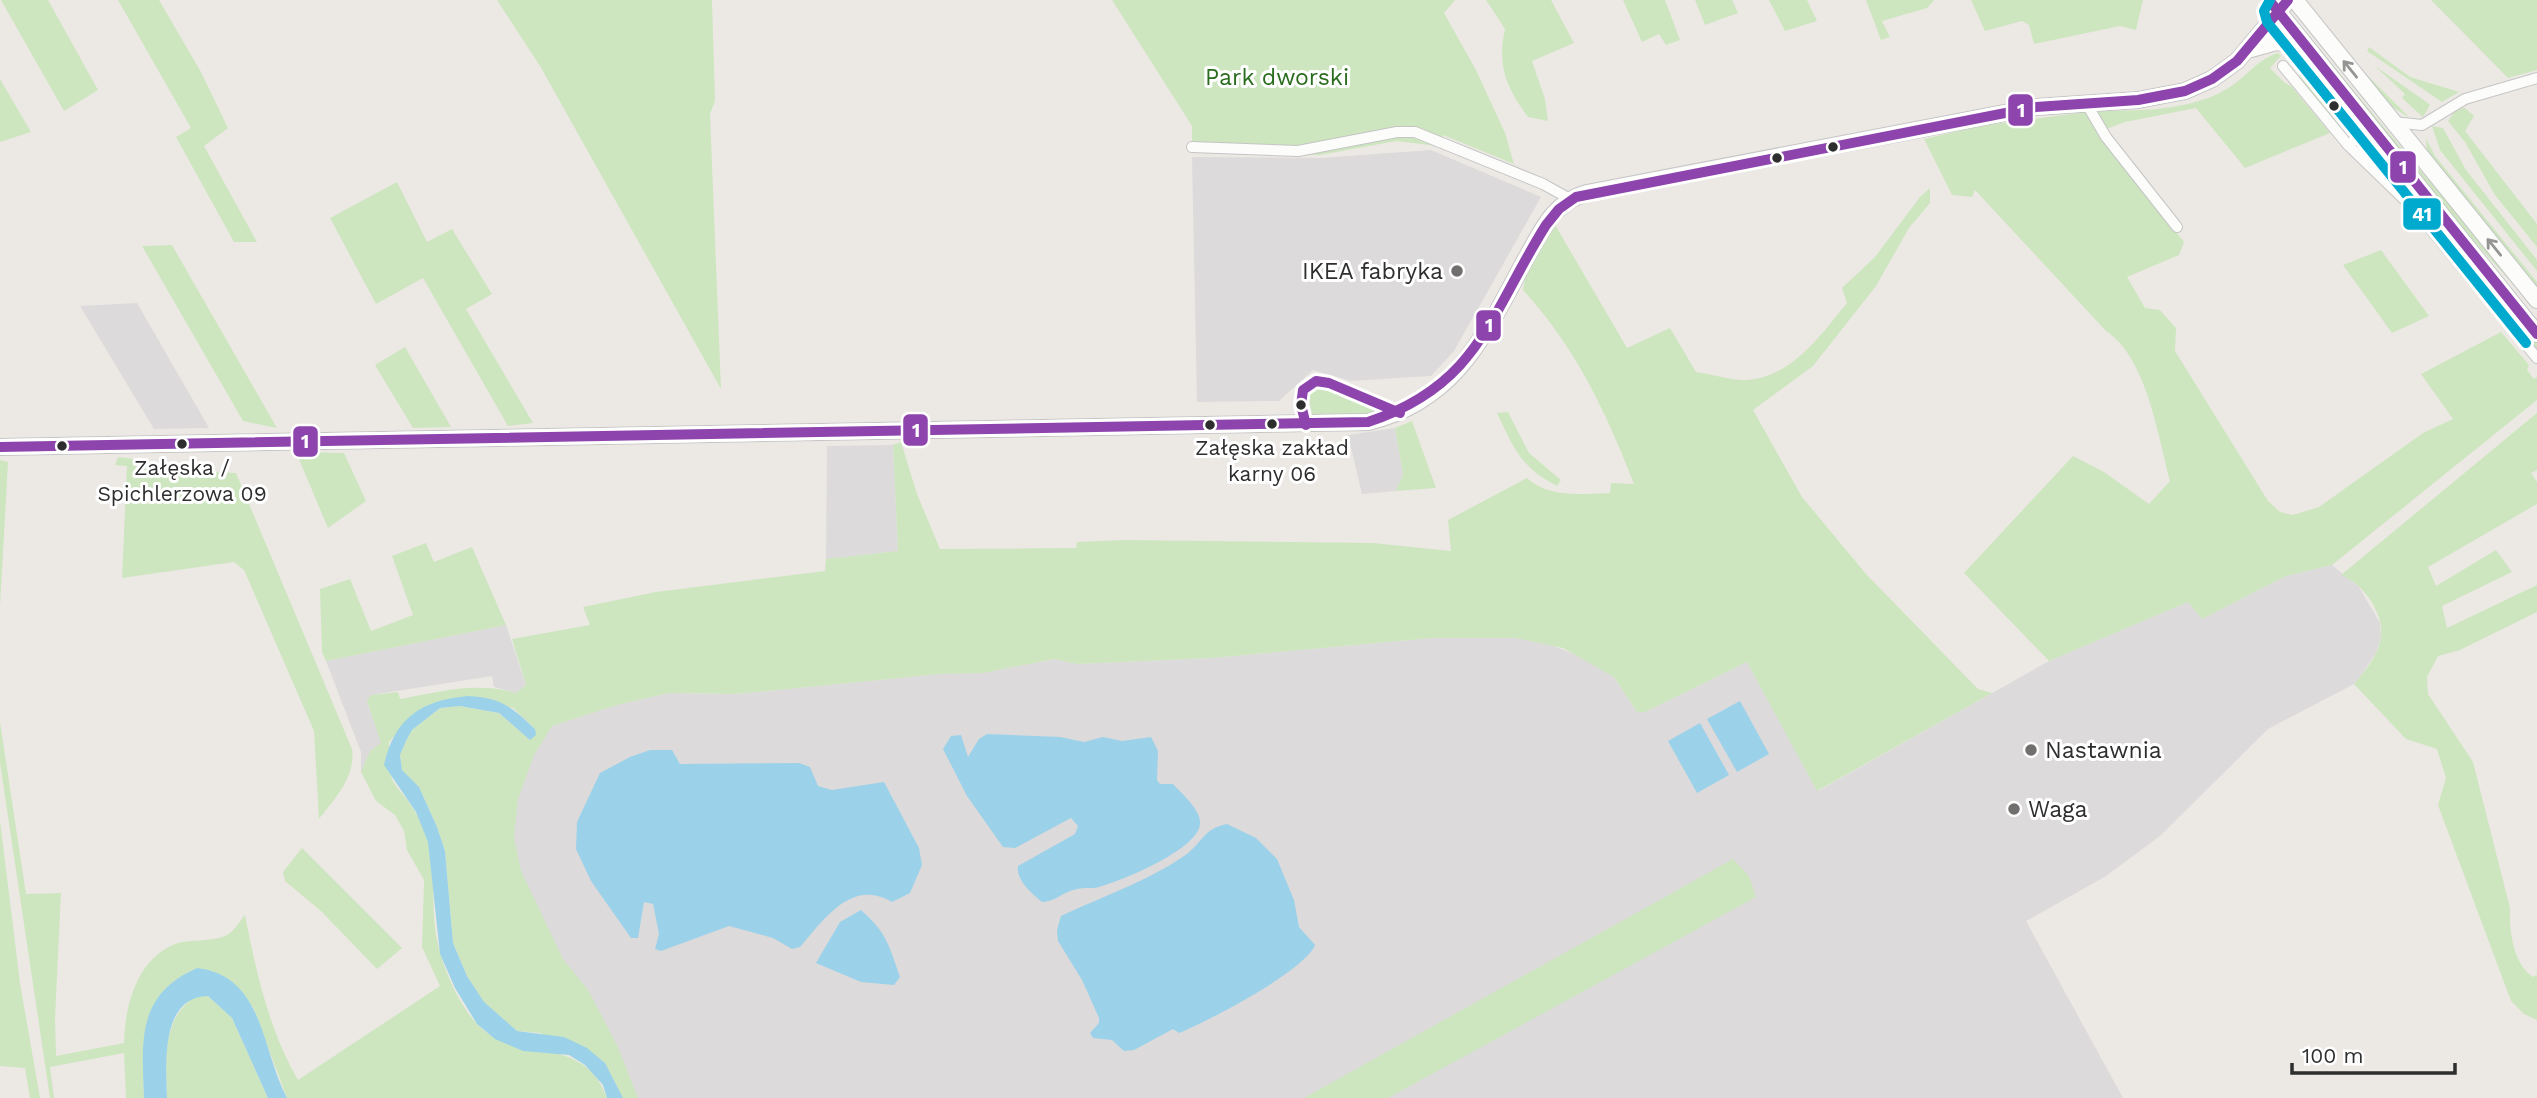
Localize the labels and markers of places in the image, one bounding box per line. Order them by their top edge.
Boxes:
unlabelled marker [2327,99,2341,113]
unlabelled marker [1826,140,1840,154]
unlabelled marker [1770,151,1784,165]
place label: IKEA fabryka [1302,258,1443,285]
marker: IKEA fabryka [1449,263,1465,279]
unlabelled marker [1294,398,1308,412]
marker: Załęska zakład karny 06 [1265,417,1279,431]
unlabelled marker [1203,418,1217,432]
place label: Załęska zakład karny 06 [1195,435,1349,486]
marker: Załęska / Spichlerzowa 09 [175,437,189,451]
unlabelled marker [55,439,69,453]
place label: Załęska / Spichlerzowa 09 [97,455,267,506]
place label: Nastawnia [2045,737,2162,764]
marker: Nastawnia [2023,742,2039,758]
place label: Waga [2028,796,2087,823]
marker: Waga [2006,801,2022,817]

